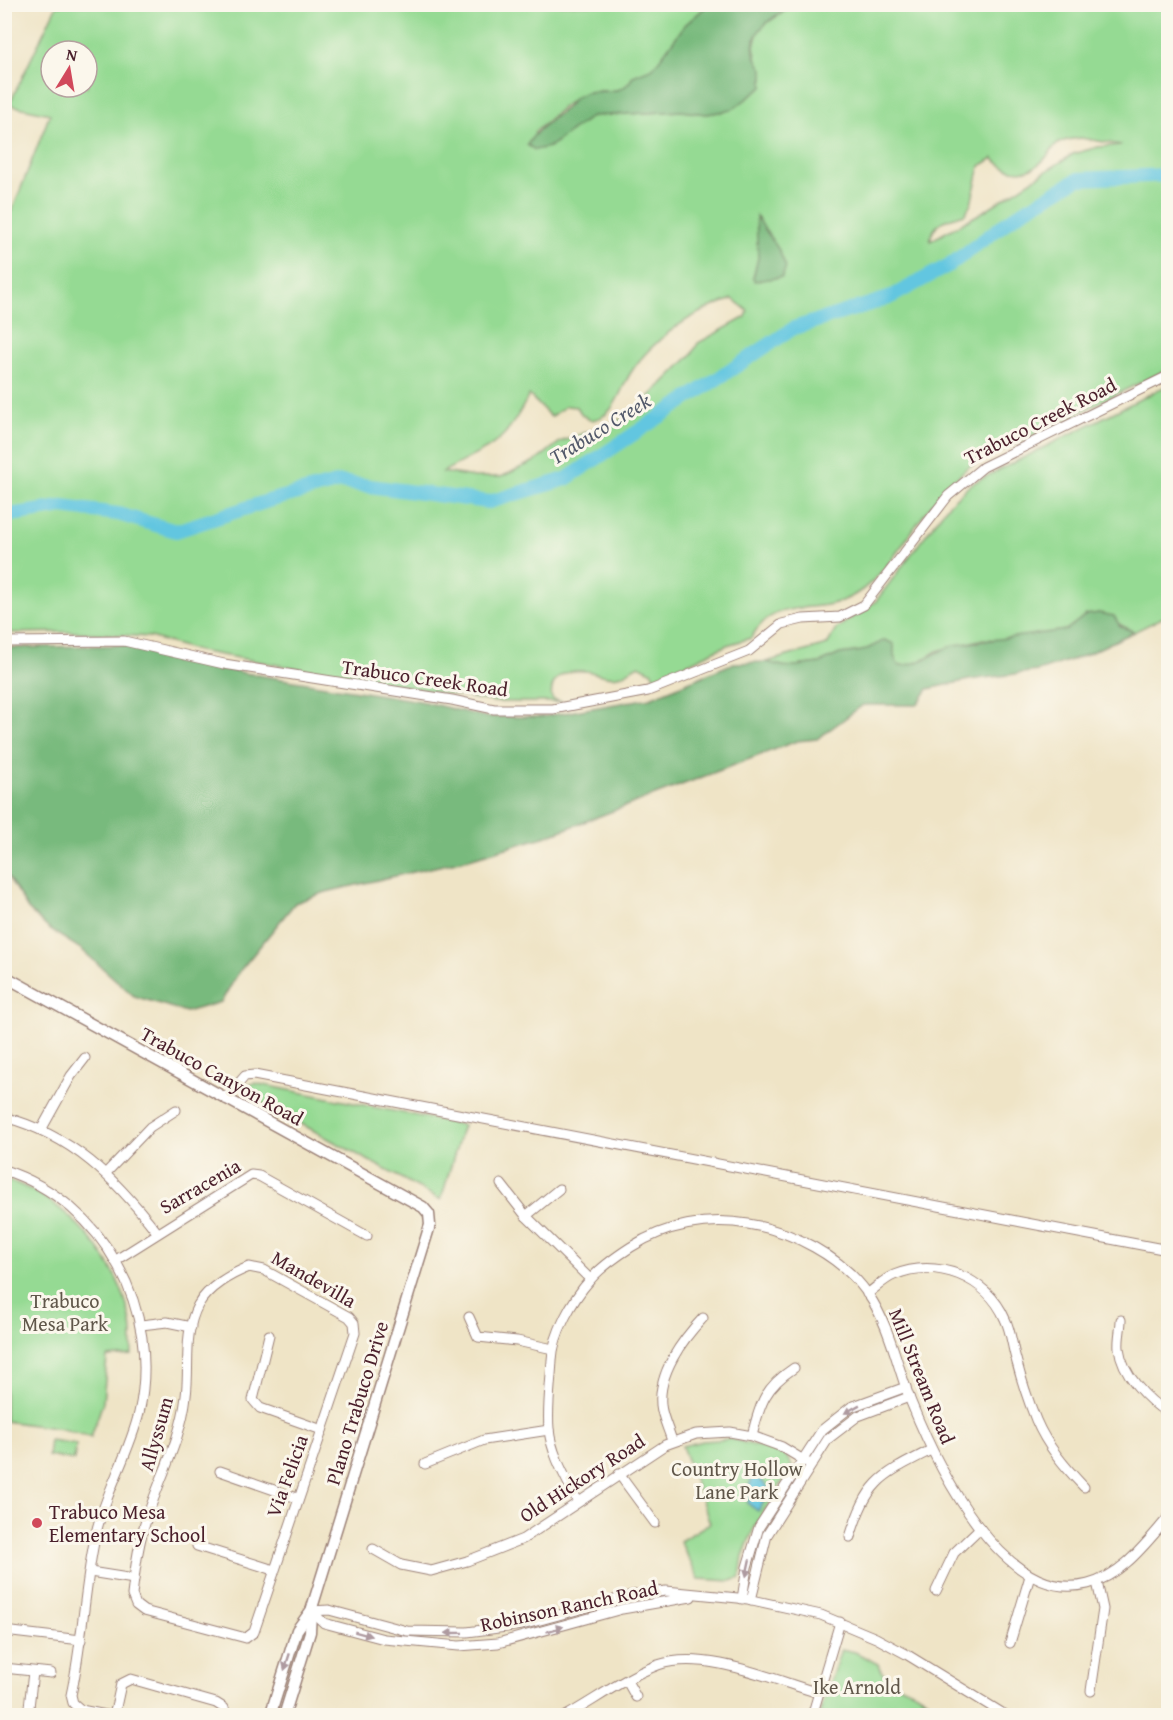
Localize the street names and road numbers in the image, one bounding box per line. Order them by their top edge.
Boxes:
street label: Trabuco Creek Road [959,370,1121,471]
street label: Trabuco Creek Road [340,652,510,704]
street label: Trabuco Canyon Road [136,1019,309,1133]
street label: Sarracenia [154,1150,246,1221]
street label: Mandevilla [267,1243,362,1315]
street label: Mill Stream Road [882,1304,963,1448]
street label: Plano Trabuco Drive [318,1317,395,1488]
street label: Allyssum [131,1393,180,1475]
street label: Old Hickory Road [513,1426,651,1529]
street label: Via Felicia [258,1430,315,1521]
street label: Robinson Ranch Road [477,1572,661,1639]

